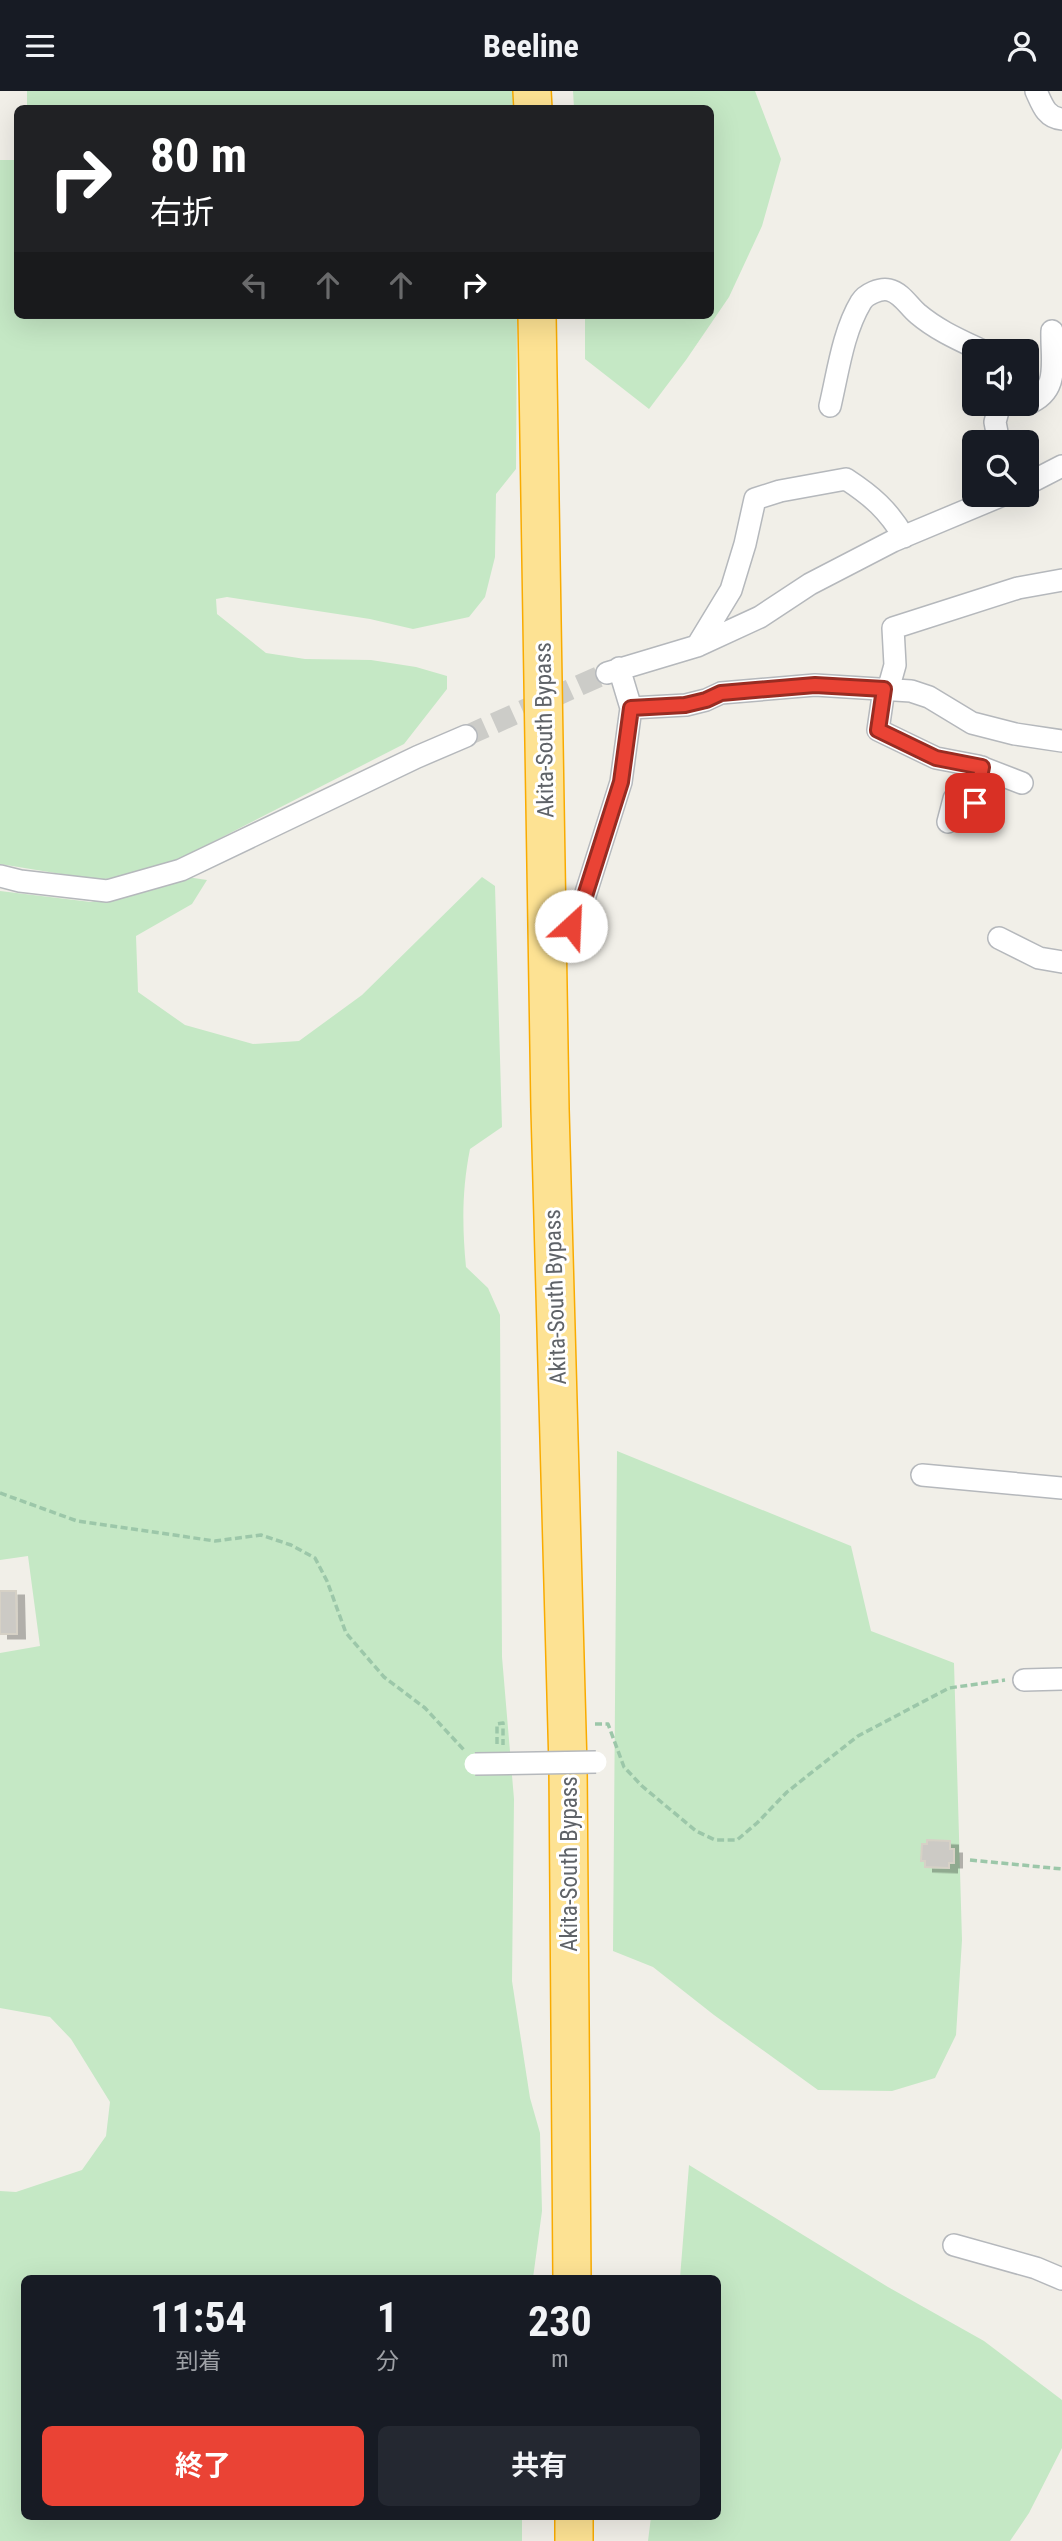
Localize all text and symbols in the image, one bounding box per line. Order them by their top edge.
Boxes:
icon: menu [21,27,59,65]
text: Beeline [483,27,579,65]
icon: person [1003,27,1041,65]
text: 80 m [150,127,247,184]
icon: right [35,133,126,224]
text: 右折 [150,193,214,231]
icon: left [236,266,274,304]
icon: ahead [309,266,347,304]
icon: ahead [382,266,420,304]
icon: right [455,266,493,304]
map controls [962,339,1039,507]
button: sound [962,339,1039,416]
button: search [962,430,1039,507]
street label: Akita-South Bypass [529,642,560,818]
pin [945,773,1005,833]
icon: arrive [956,784,994,822]
position arrow [534,889,608,963]
street label: Akita-South Bypass [539,1209,572,1385]
street label: Akita-South Bypass [556,1776,583,1952]
text: 11:54 [150,2293,247,2342]
text: 1 [377,2293,398,2342]
text: 230 [528,2297,592,2346]
text: m [551,2346,569,2373]
text: 到着 [175,2348,221,2375]
text: 分 [376,2348,399,2375]
button: 終了 [42,2426,364,2506]
button: 共有 [378,2426,700,2506]

